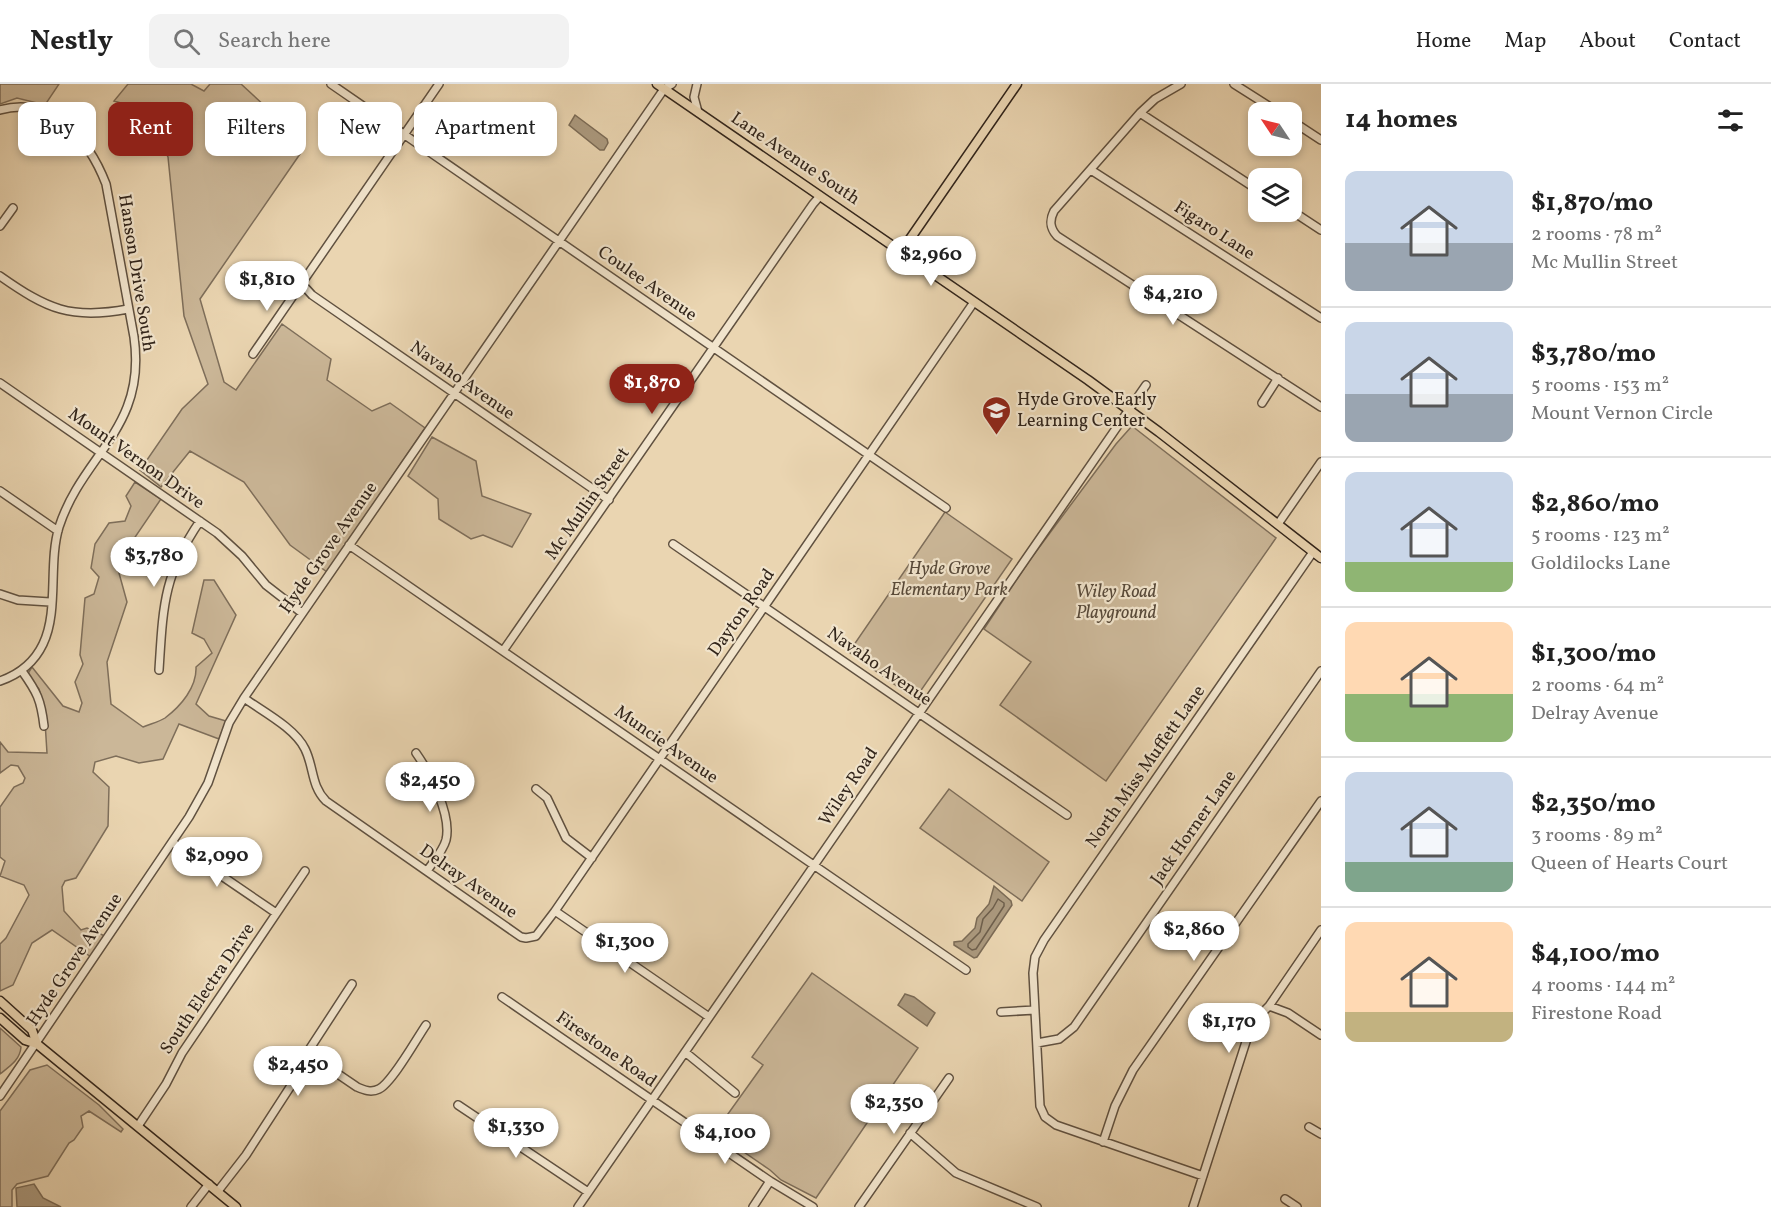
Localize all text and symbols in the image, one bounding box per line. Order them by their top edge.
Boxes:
search box [149,14,569,68]
text: Nestly [30,22,113,61]
icon: search [170,25,203,58]
text: Search here [218,26,331,57]
text: Home [1416,27,1471,56]
text: Map [1504,27,1546,56]
text: About [1579,27,1636,56]
text: Contact [1669,27,1741,56]
chip: Buy [18,102,96,156]
chip: Rent [108,102,193,156]
chip: Filters [205,102,306,156]
chip: New [318,102,402,156]
chip: Apartment [414,102,557,156]
north arrow [1248,102,1302,156]
map controls [1248,102,1302,222]
text: 14 homes [1345,102,1458,138]
icon: filters [1714,104,1747,137]
street label: Lane Avenue South [725,106,865,212]
button: layers [1248,168,1302,222]
text: $1,870/mo [1531,185,1653,221]
street label: Hanson Drive South [111,192,161,354]
street label: Figaro Lane [1169,195,1259,267]
icon: home [1393,195,1465,267]
text: 2 rooms · 78 m² [1531,221,1662,249]
pin: $2,960 [882,236,980,287]
street label: Coulee Avenue [592,240,702,328]
text: $2,960 [900,241,962,269]
text: Mc Mullin Street [1531,249,1678,277]
pin: $1,810 [218,261,316,312]
text: $1,810 [239,266,295,294]
pin: $4,210 [1124,275,1222,326]
text: $4,210 [1143,280,1203,308]
street label: Navaho Avenue [404,335,520,427]
text: $3,780/mo [1531,336,1656,372]
icon: home [1393,346,1465,418]
pin: $1,870 [603,364,701,415]
text: $1,870 [623,369,681,397]
text: 5 rooms · 153 m² [1531,372,1669,400]
place label: Hyde Grove Early Learning Center [1017,388,1157,434]
school or university icon: Hyde Grove Early Learning Center [980,394,1012,436]
text: Mount Vernon Circle [1531,400,1713,428]
street label: Mount Vernon Drive [63,402,209,516]
street label: Mc Mullin Street [540,443,636,565]
street label: Hyde Grove Avenue [274,477,384,619]
text: $2,860/mo [1531,486,1659,522]
icon: home [1393,496,1465,568]
text: 5 rooms · 123 m² [1531,522,1670,550]
pin: $3,780 [105,537,203,588]
text: $3,780 [124,542,184,570]
text: Goldilocks Lane [1531,550,1670,578]
park label: Hyde Grove Elementary Park [890,557,1008,603]
street label: Dayton Road [703,564,781,662]
park label: Wiley Road Playground [1075,580,1157,626]
street label: Navaho Avenue [821,621,937,713]
text: $1,300/mo [1531,636,1656,672]
icon: home [1393,646,1465,718]
text: 2 rooms · 64 m² [1531,672,1664,700]
street label: North Miss Muffett Lane [1080,680,1212,854]
street label: Muncie Avenue [609,700,723,790]
text: Delray Avenue [1531,700,1658,728]
street label: Wiley Road [813,743,885,831]
pin: $2,450 [381,762,479,813]
street label: Jack Horner Lane [1145,765,1243,891]
text: $2,450 [400,767,460,795]
text: $2,350/mo [1531,786,1656,822]
icon: home [1393,796,1465,868]
text: 3 rooms · 89 m² [1531,822,1663,850]
pin: $2,090 [168,837,266,888]
street label: Delray Avenue [414,839,522,925]
text: $2,090 [185,842,249,870]
text: Queen of Hearts Court [1531,850,1728,878]
street label: Hyde Grove Avenue [21,888,129,1032]
pin: $2,860 [1145,911,1243,962]
text: $2,860 [1163,916,1225,944]
street label: South Electra Drive [155,918,261,1060]
pin: $1,300 [576,923,674,974]
text: $1,300 [595,928,655,956]
text: $4,100/mo [1531,936,1660,972]
icon: home [1393,946,1465,1018]
text: 4 rooms · 144 m² [1531,972,1676,1000]
text: Firestone Road [1531,1000,1662,1028]
pin: $1,170 [1180,1003,1278,1054]
street label: Firestone Road [551,1006,661,1094]
text: $1,170 [1202,1008,1256,1036]
pin: $2,450 [249,1046,347,1097]
text: $2,450 [268,1051,328,1079]
pin: $2,350 [845,1084,943,1135]
text: $2,350 [865,1089,923,1117]
pin: $1,330 [467,1108,565,1159]
text: $1,330 [488,1113,544,1141]
pin: $4,100 [676,1114,774,1165]
text: $4,100 [694,1119,756,1147]

